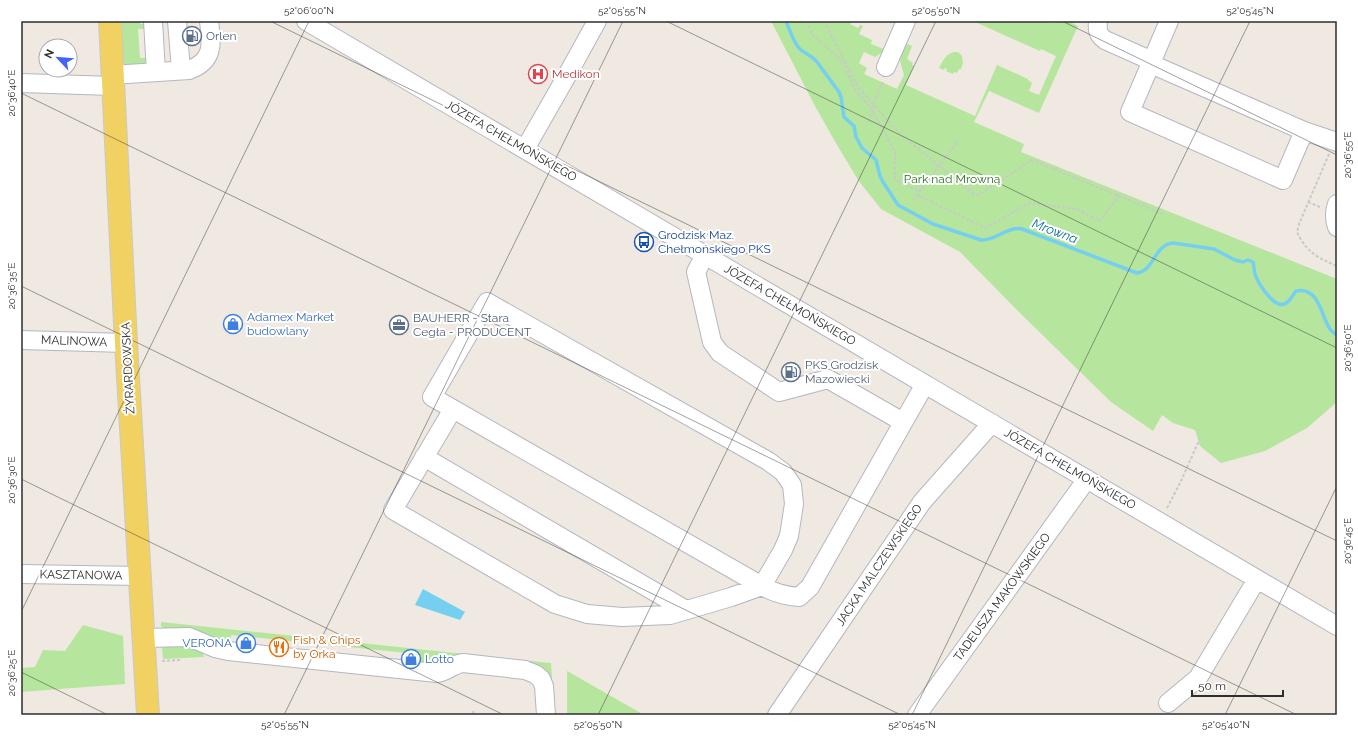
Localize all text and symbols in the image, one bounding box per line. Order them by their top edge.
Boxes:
text: 52°06'00"N [284,5,334,16]
text: 52°05'55"N [598,5,646,16]
text: 52°05'50"N [912,5,960,16]
text: 52°05'45"N [1226,5,1274,16]
fuel station icon: Orlen [181,25,203,47]
place label: Orlen [206,29,237,43]
north arrow [38,38,78,78]
text: N [42,47,57,60]
hospital icon: Medikon [527,63,549,85]
place label: Medikon [552,67,600,81]
text: 20°36'40"E [6,70,17,116]
street label: JÓZEFA CHEŁMOŃSKIEGO [443,98,579,184]
text: 20°36'55"E [1342,132,1353,178]
park label: Park nad Mrowną [904,172,1000,186]
water label: Mrowna [1030,216,1080,247]
place label: Grodzisk Maz. Chełmońskiego PKS [658,228,771,256]
bus stop icon: Grodzisk Maz. Chełmońskiego PKS [633,231,655,253]
street label: JÓZEFA CHEŁMOŃSKIEGO [722,262,858,348]
text: 20°36'35"E [6,263,17,309]
place label: Adamex Market budowlany [247,310,334,338]
place label: BAUHERR - Stara Cegła - PRODUCENT [413,311,532,339]
shop icon: Adamex Market budowlany [222,313,244,335]
office icon: BAUHERR - Stara Cegła - PRODUCENT [388,314,410,336]
street label: ŻYRARDOWSKA [119,322,137,414]
text: 20°36'50"E [1342,324,1353,372]
street label: MALINOWA [41,333,107,349]
place label: PKS Grodzisk Mazowiecki [805,358,879,386]
fuel station icon: PKS Grodzisk Mazowiecki [780,361,802,383]
street label: JÓZEFA CHEŁMOŃSKIEGO [1002,426,1138,512]
text: 20°36'30"E [6,456,17,504]
street label: JACKA MALCZEWSKIEGO [833,502,925,628]
text: 20°36'45"E [1342,518,1353,564]
street label: TADEUSZA MAKOWSKIEGO [951,530,1053,664]
street label: KASZTANOWA [39,567,123,583]
shop icon: VERONA [235,632,257,654]
place label: Fish & Chips by Orka [293,633,361,661]
place label: VERONA [182,636,232,650]
restaurant icon: Fish & Chips by Orka [268,636,290,658]
shop icon: Lotto [400,648,422,670]
text: 20°36'25"E [6,650,17,696]
place label: Lotto [425,652,454,666]
scale bar [1192,672,1283,698]
text: 50 m [1198,679,1226,693]
text: 52°05'55"N [261,719,309,730]
text: 52°05'50"N [574,719,622,730]
text: 52°05'45"N [888,719,936,730]
text: 52°05'40"N [1202,719,1250,730]

